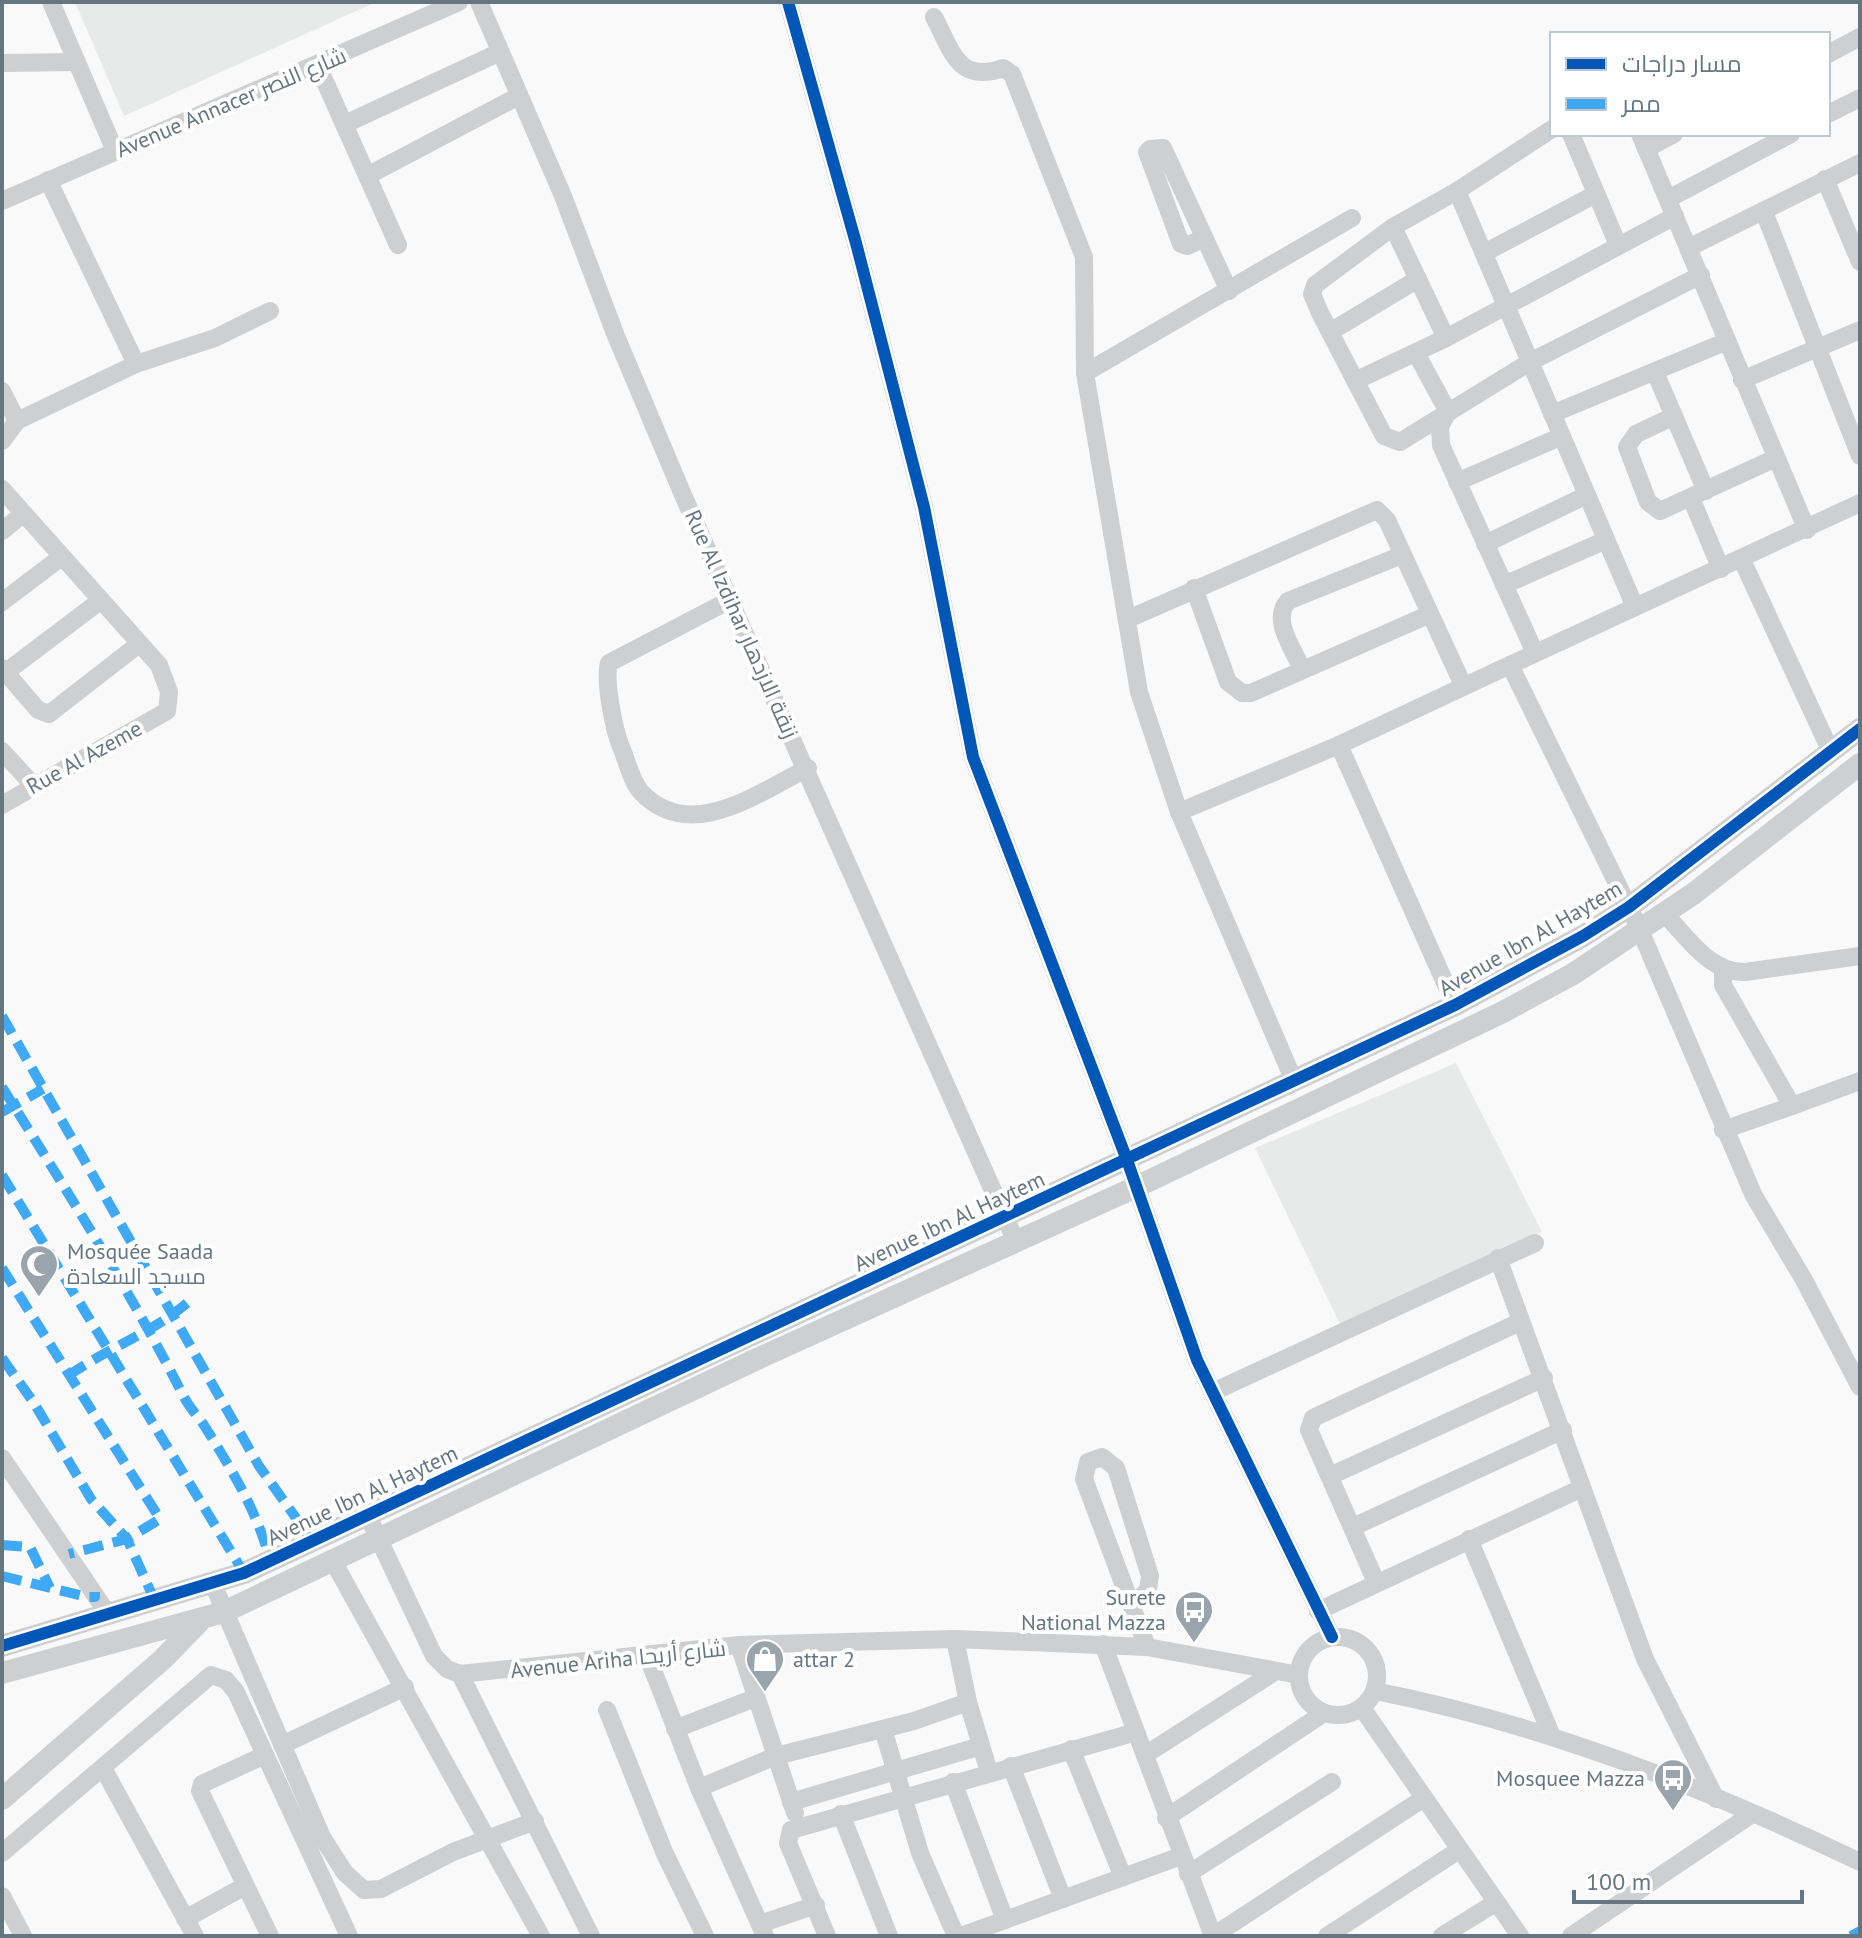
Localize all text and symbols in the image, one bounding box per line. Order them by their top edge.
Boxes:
legend [1550,32,1830,136]
street label: Avenue Annacer شارع النصر [112,41,351,164]
text: مسار دراجات [1622,48,1742,79]
text: ممر [1620,88,1661,119]
street label: Rue Al Izdihar زنقة الازدهار [679,505,805,743]
street label: Rue Al Azeme [21,714,147,800]
street label: Avenue Ibn Al Haytem [1433,874,1627,1002]
street label: Avenue Ibn Al Haytem [849,1164,1049,1278]
place label: Mosquée Saada مسجد السعادة [67,1237,213,1290]
mosque icon: Mosquée Saada مسجد السعادة [18,1243,60,1298]
street label: Avenue Ibn Al Haytem [262,1438,462,1552]
place label: Surete National Mazza [1021,1583,1166,1636]
bus stop icon: Surete National Mazza [1173,1589,1215,1644]
street label: Avenue Ariha شارع أريحا [509,1634,727,1685]
shop icon: attar 2 [744,1638,786,1693]
place label: attar 2 [793,1645,855,1673]
bus stop icon: Mosquee Mazza [1652,1757,1694,1812]
place label: Mosquee Mazza [1496,1764,1645,1792]
scale bar [1574,1854,1802,1904]
text: 100 m [1586,1866,1651,1897]

